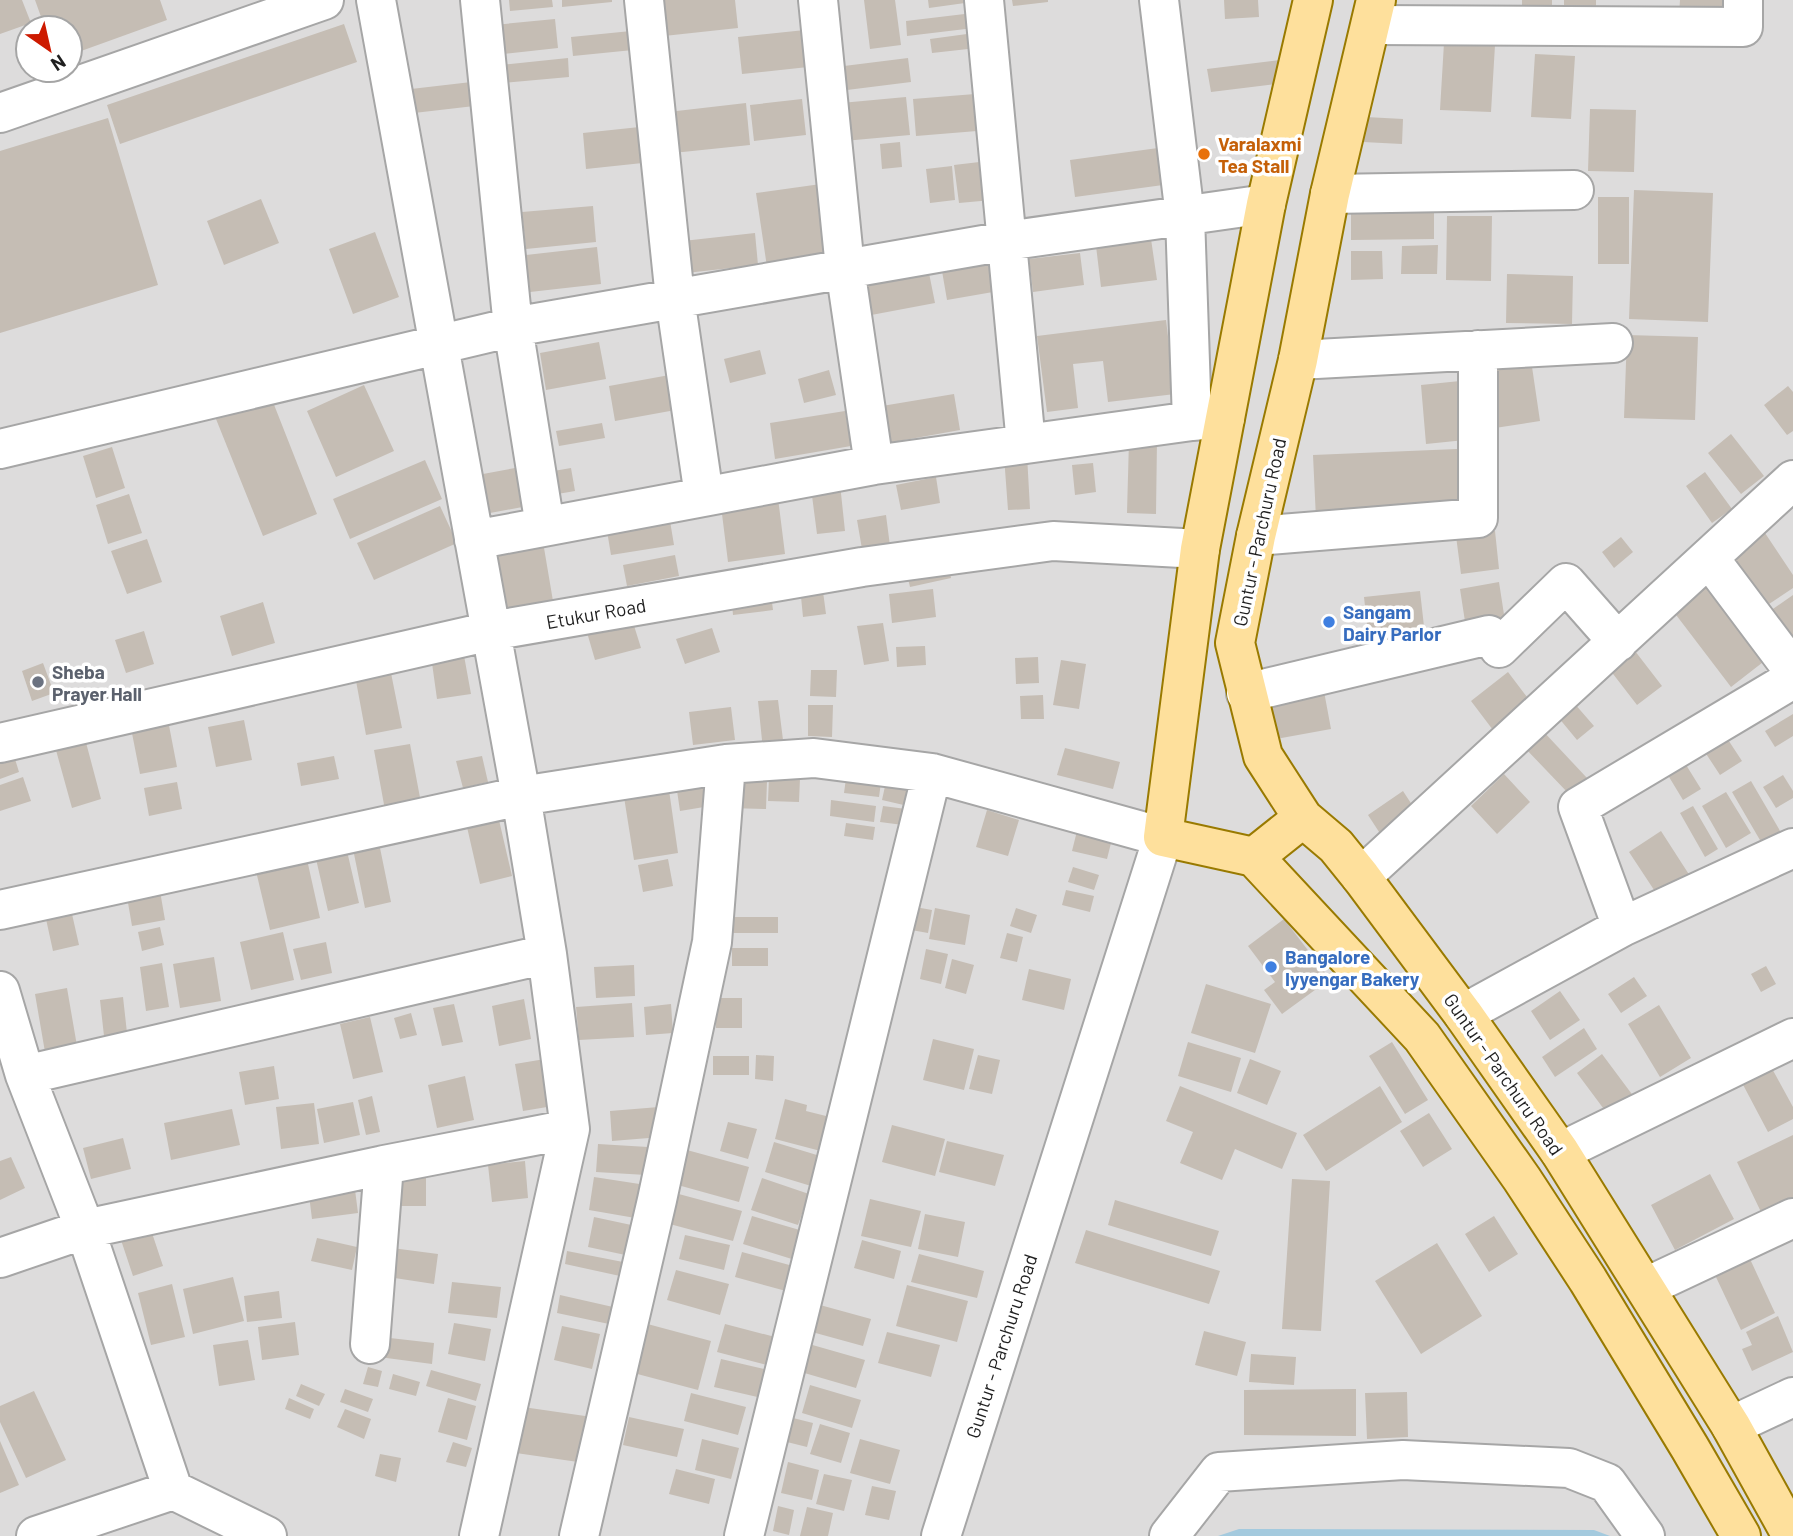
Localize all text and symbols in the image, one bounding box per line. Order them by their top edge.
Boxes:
north arrow [14,14,84,84]
text: N [47,50,70,77]
place label: Varalaxmi Tea Stall [1218,132,1302,177]
marker: Varalaxmi Tea Stall [1196,146,1212,162]
street label: Guntur - Parchuru Road [1228,436,1290,628]
street label: Etukur Road [544,593,648,633]
place label: Sangam Dairy Parlor [1343,600,1442,645]
marker: Sangam Dairy Parlor [1321,614,1337,630]
place label: Sheba Prayer Hall [52,660,142,705]
marker: Sheba Prayer Hall [30,674,46,690]
place label: Bangalore Iyyengar Bakery [1285,945,1420,990]
marker: Bangalore Iyyengar Bakery [1263,959,1279,975]
street label: Guntur - Parchuru Road [1439,989,1569,1159]
street label: Guntur - Parchuru Road [960,1251,1042,1441]

